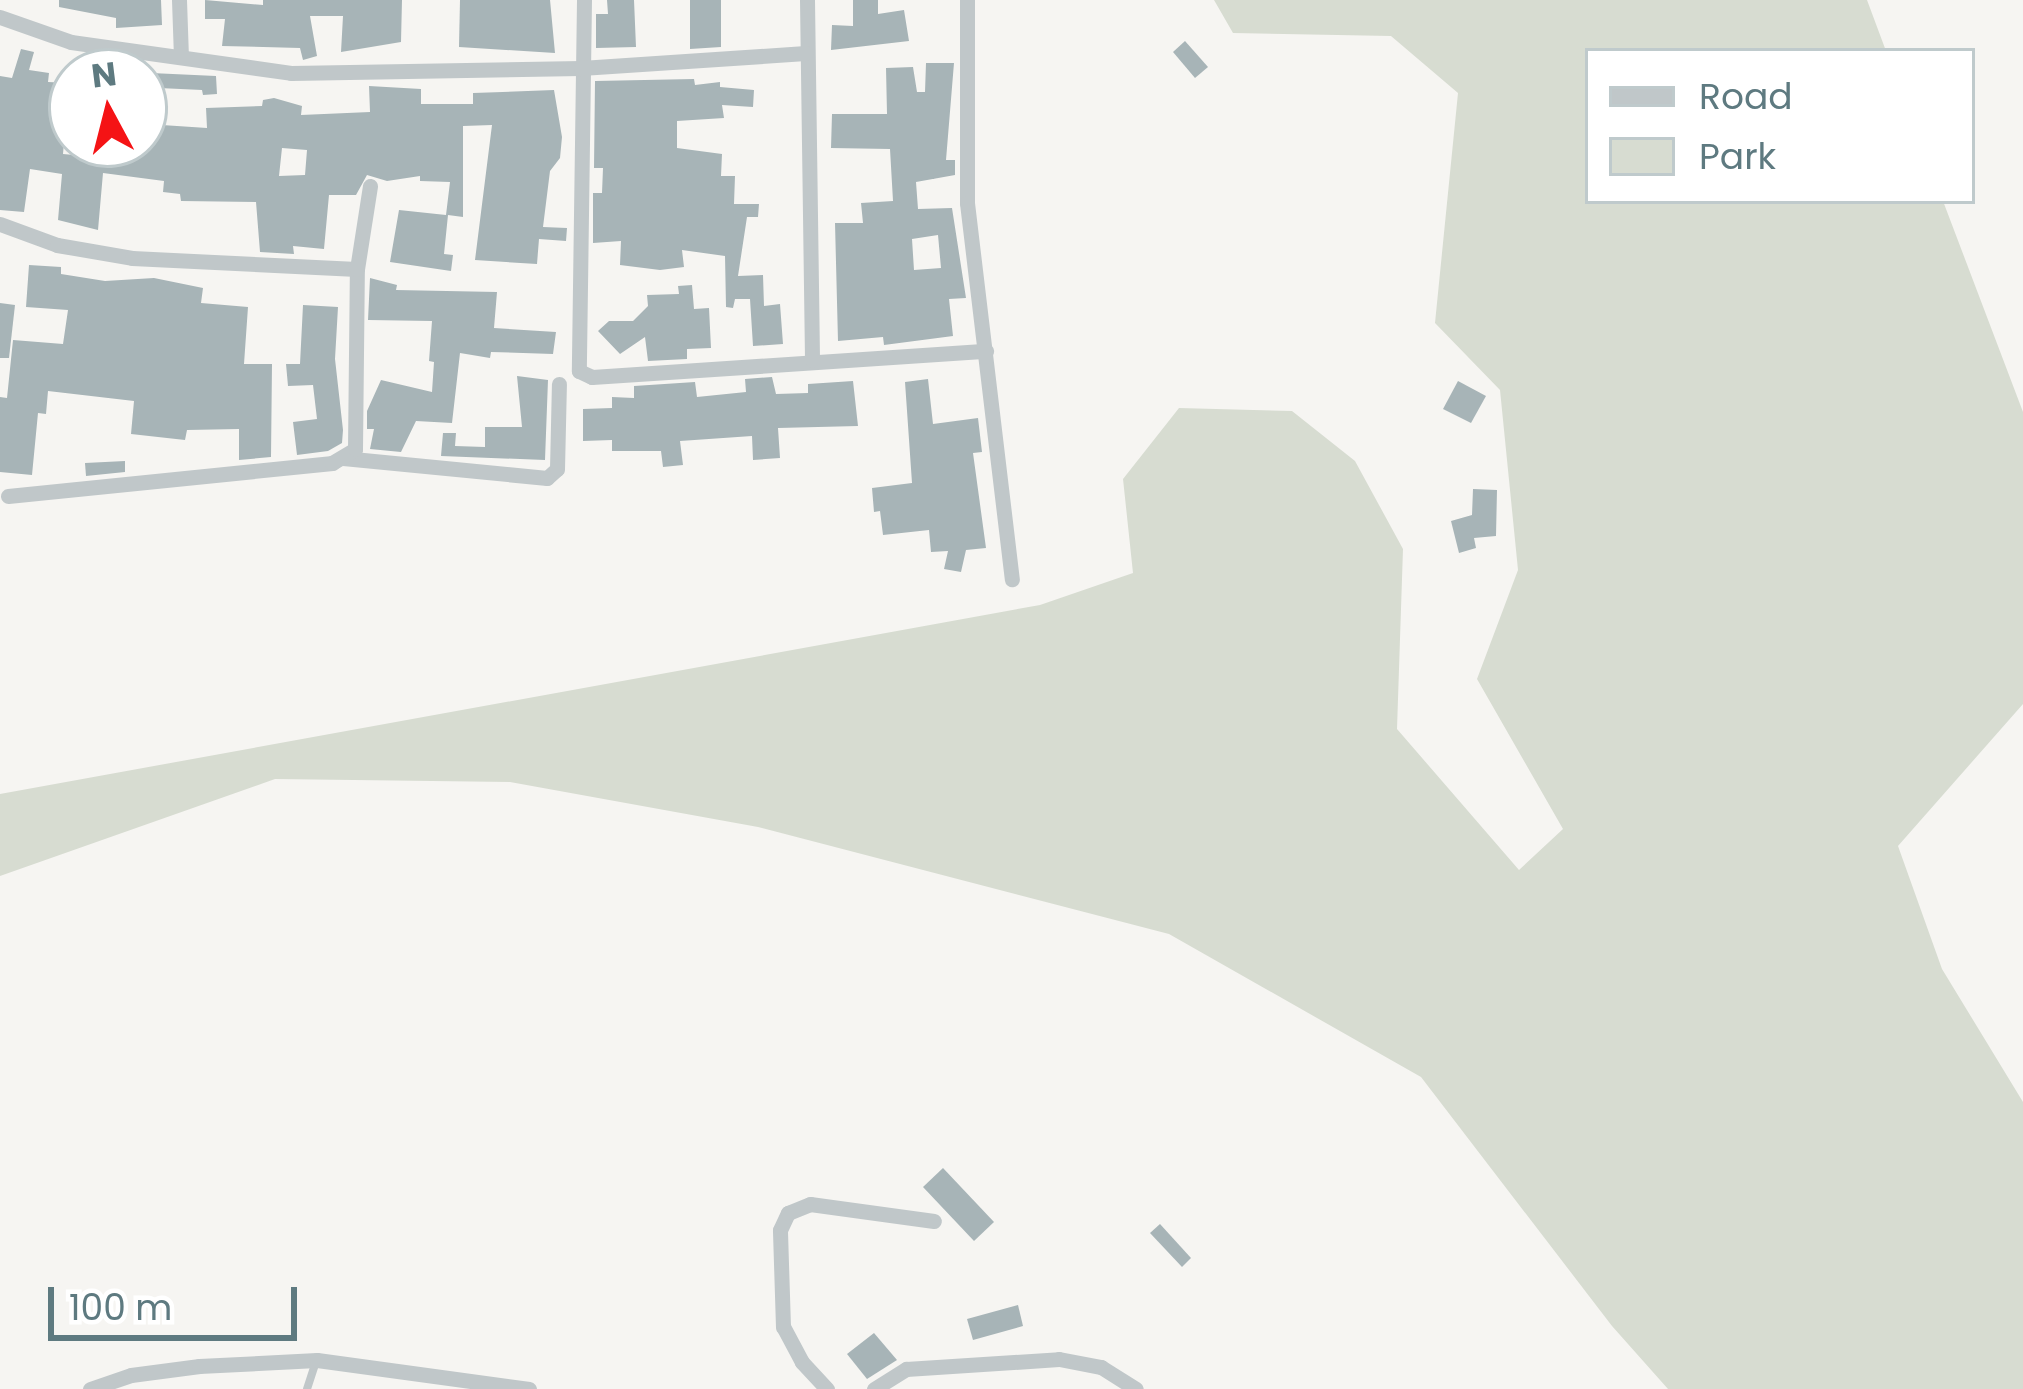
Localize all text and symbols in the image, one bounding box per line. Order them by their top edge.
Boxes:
north arrow [48,48,168,168]
legend [1585,48,1975,204]
text: N [89,50,119,100]
text: Road [1699,71,1793,122]
text: Park [1699,131,1776,182]
scale bar [54,1263,303,1337]
text: 100 m [69,1282,172,1333]

